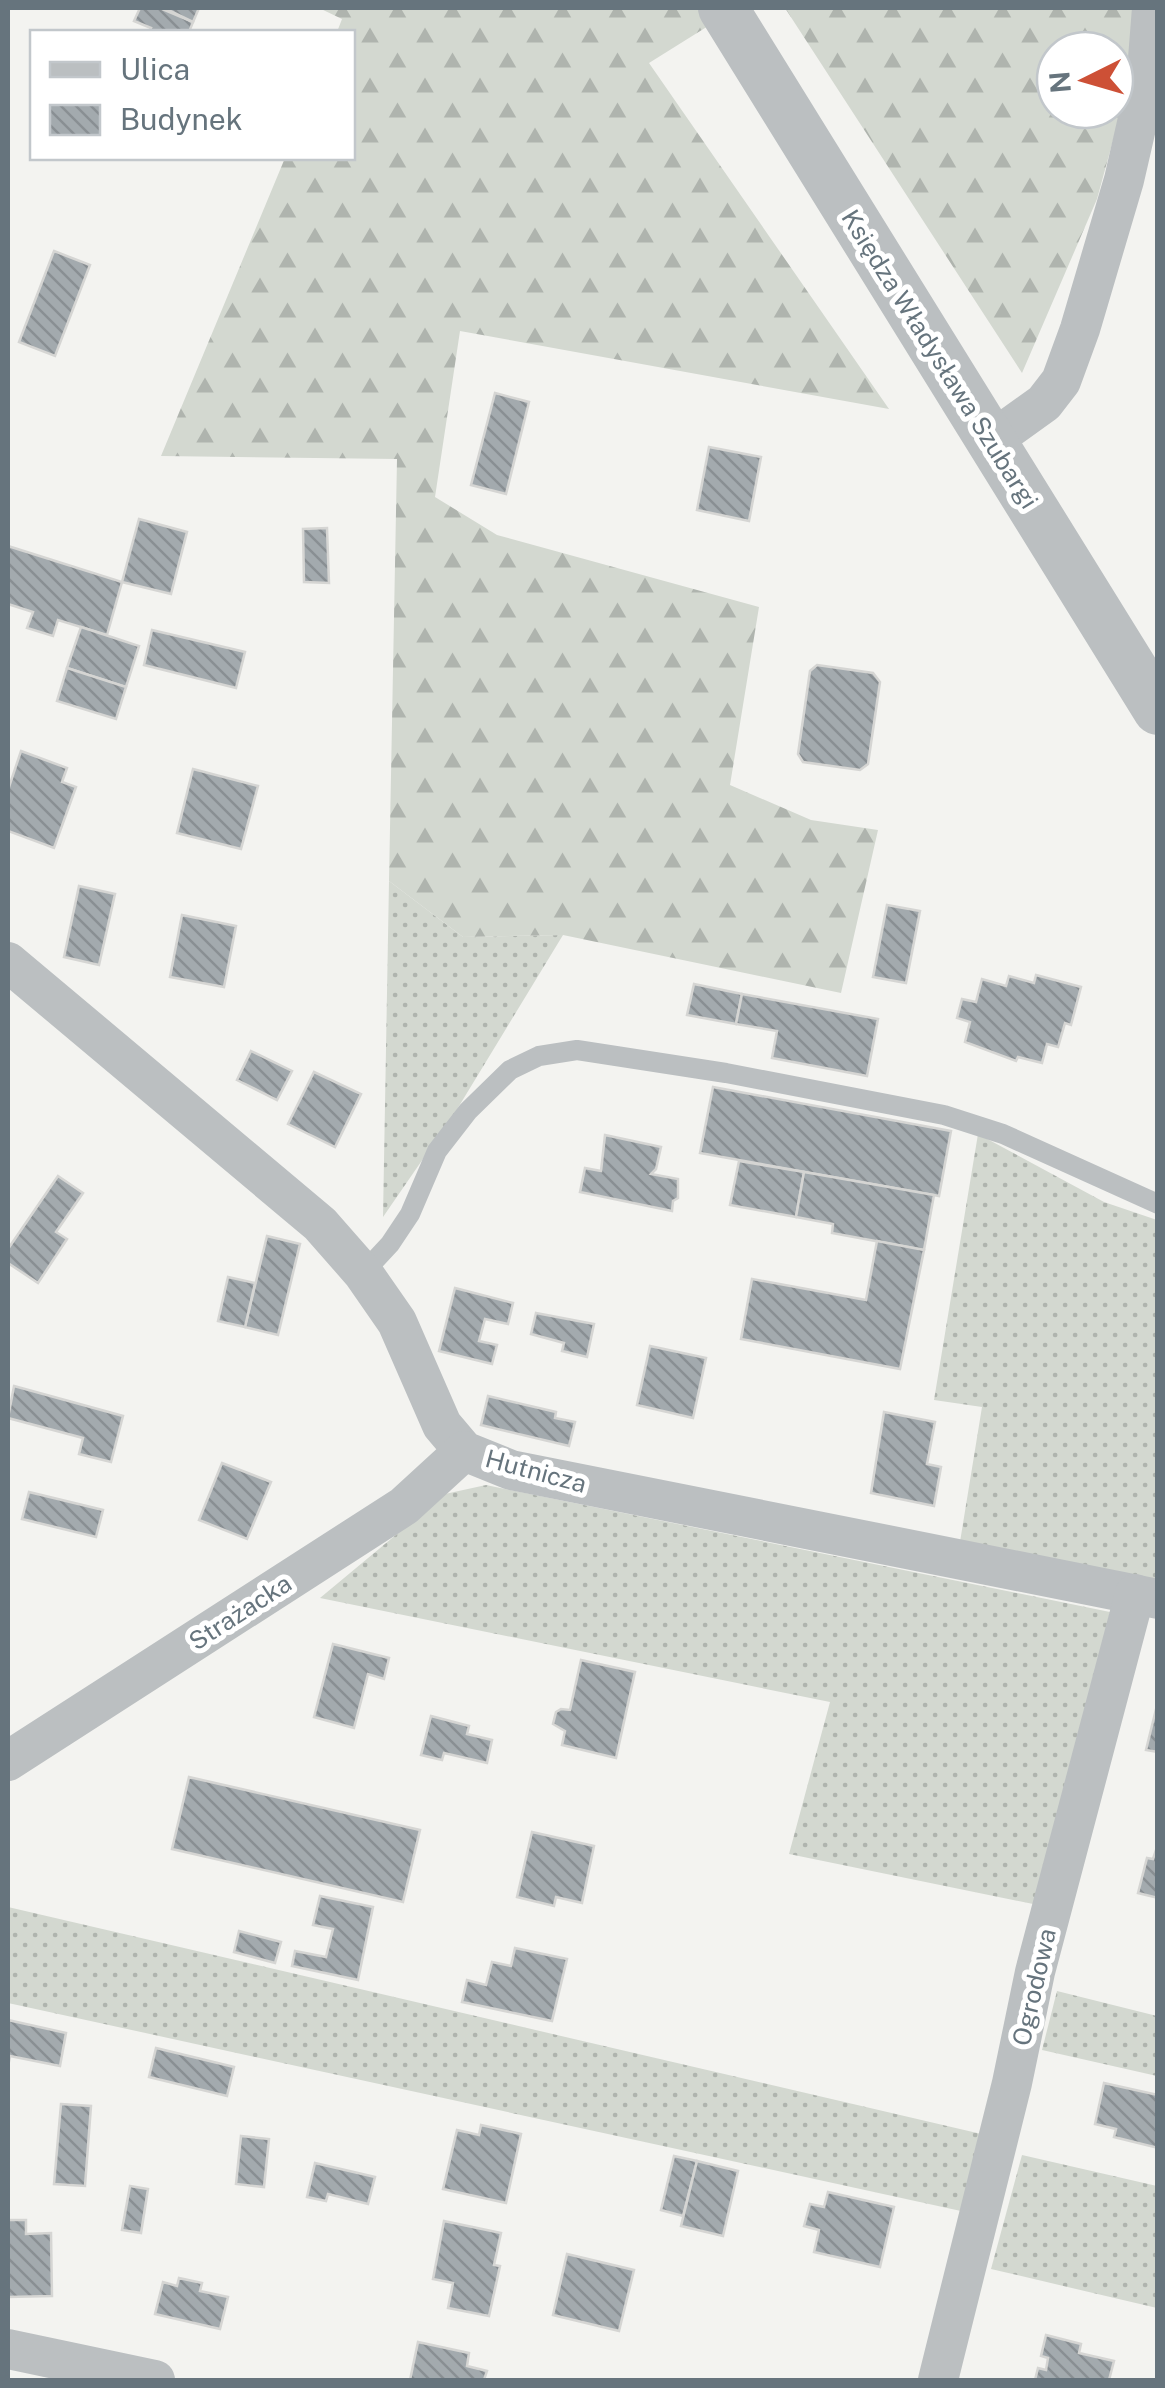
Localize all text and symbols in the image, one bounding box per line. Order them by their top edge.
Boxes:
legend [30,30,355,160]
north arrow [1035,30,1135,130]
text: Ulica [120,51,190,87]
text: N [1042,70,1077,95]
text: Budynek [120,101,243,137]
street label: Księdza Władysława Szubargi [835,204,1045,514]
street label: Hutnicza [482,1443,590,1499]
street label: Strażacka [183,1568,297,1656]
street label: Ogrodowa [1006,1925,1062,2049]

